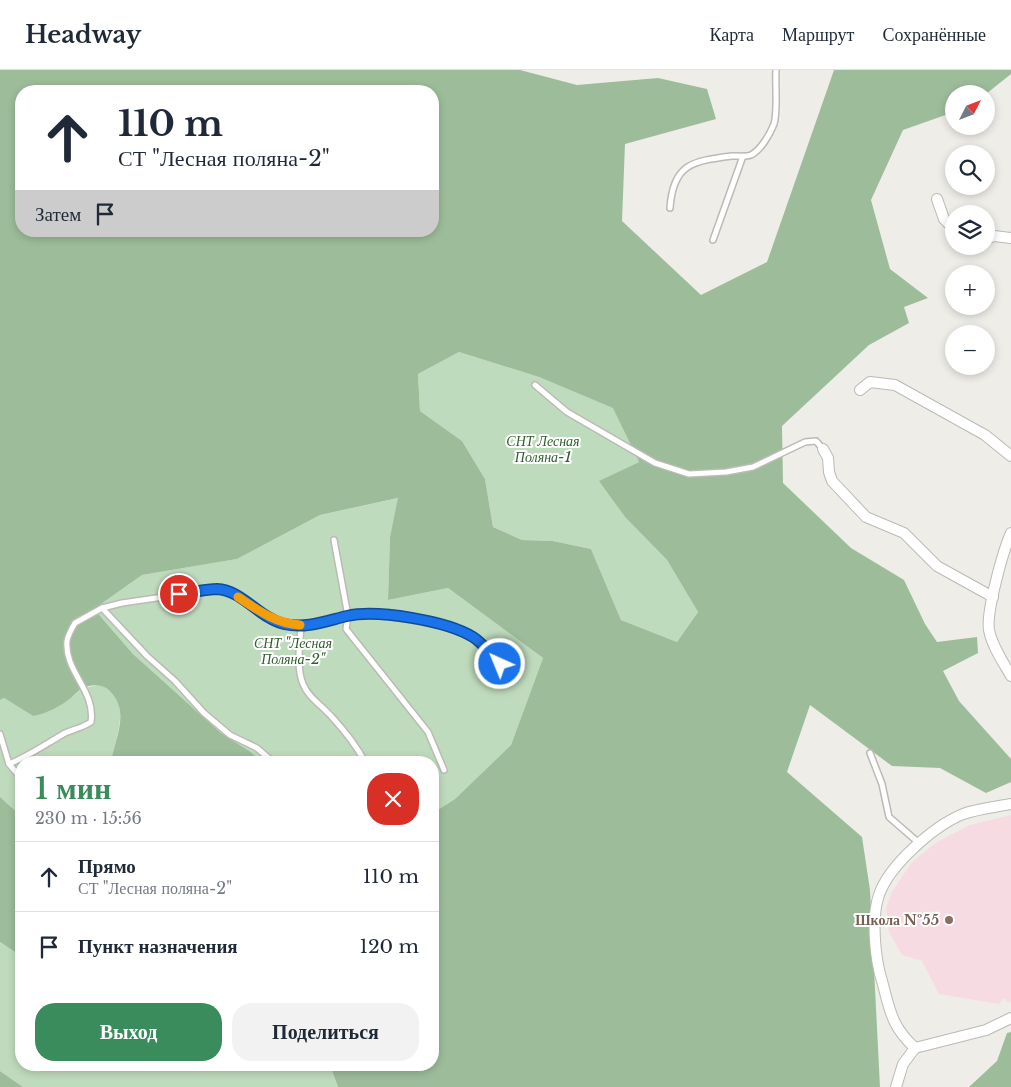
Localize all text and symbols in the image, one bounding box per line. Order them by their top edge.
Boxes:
text: Headway [25,20,141,49]
text: Карта [709,24,754,46]
text: Маршрут [782,24,854,46]
text: Сохранённые [882,24,986,46]
north arrow [945,85,995,135]
map controls [945,85,995,375]
text: 110 m [118,102,223,145]
icon: ahead [35,105,100,170]
text: СТ "Лесная поляна-2" [118,145,330,172]
button: search [945,145,995,195]
icon: arrive [91,200,119,228]
text: Затем [35,203,81,226]
button: layers [945,205,995,255]
button: + [945,265,995,315]
button: − [945,325,995,375]
park label: СНТ Лесная Поляна-1 [506,432,580,466]
pin [158,573,200,615]
icon: arrive [165,580,193,608]
park label: СНТ "Лесная Поляна-2" [254,634,332,668]
position arrow [473,637,525,689]
text: 1 мин [35,770,111,807]
button: close [367,773,419,825]
text: 230 m · 15:56 [35,808,142,828]
text: Прямо [78,855,136,878]
icon: ahead [35,863,63,891]
text: 110 m [363,865,419,888]
text: СТ "Лесная поляна-2" [78,878,232,898]
place label: Школа №55 [855,911,939,929]
marker: Школа №55 [943,914,955,926]
icon: arrive [35,933,63,961]
text: Пункт назначения [78,935,238,958]
text: 120 m [359,935,419,958]
button: Выход [35,1003,222,1061]
button: Поделиться [232,1003,419,1061]

